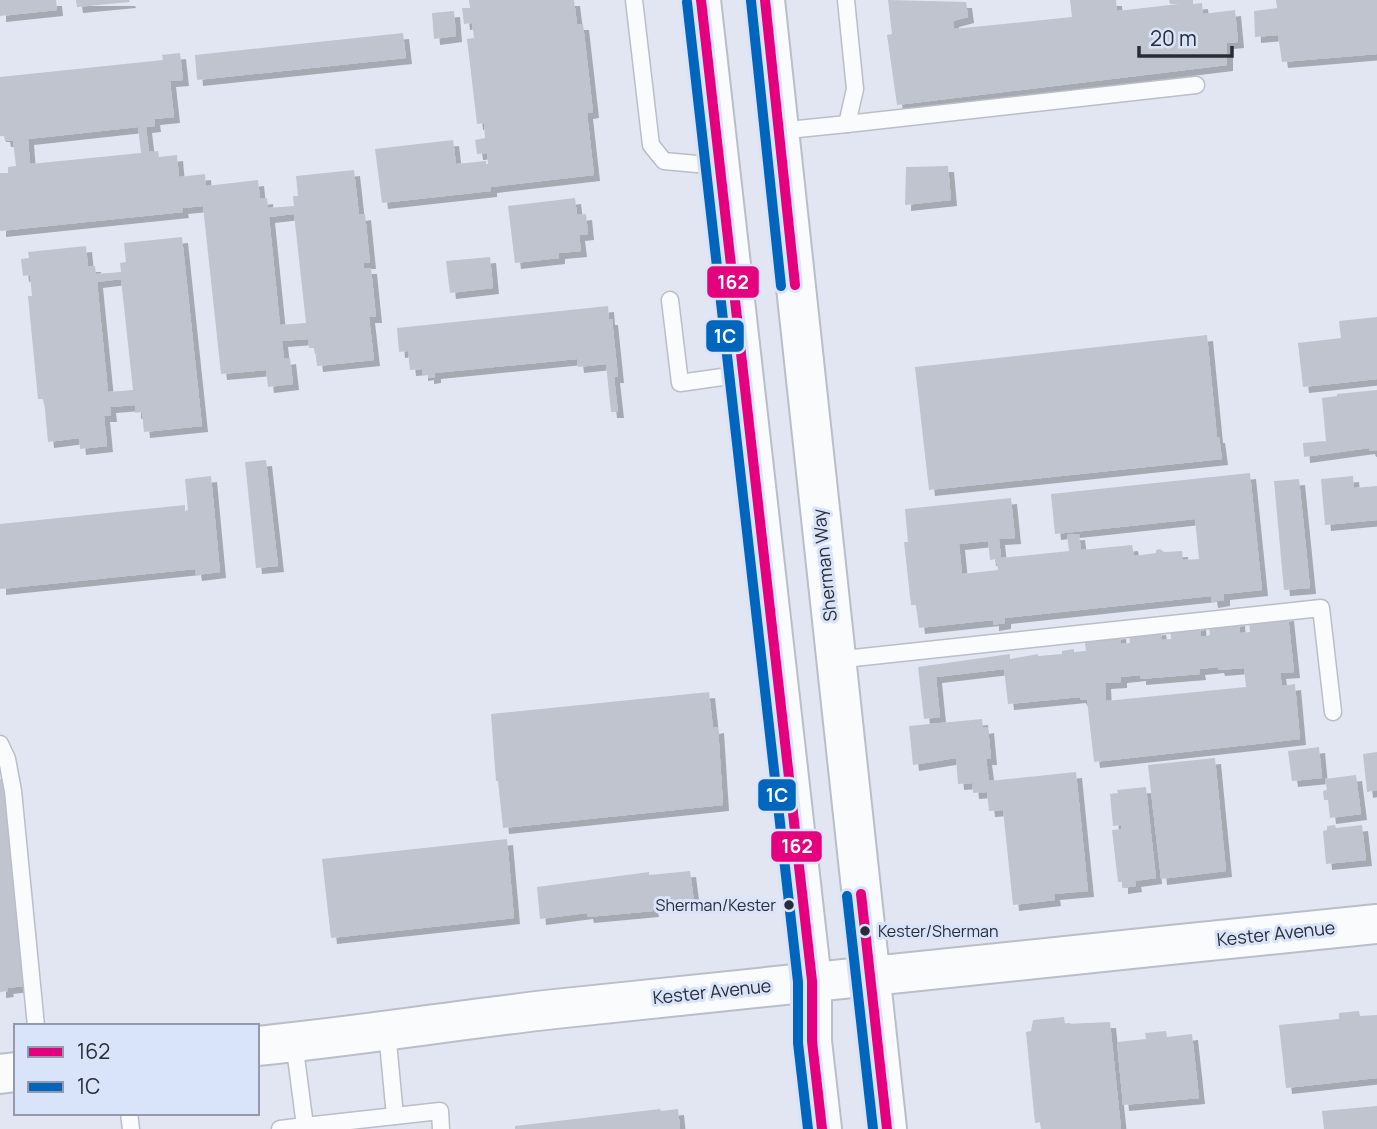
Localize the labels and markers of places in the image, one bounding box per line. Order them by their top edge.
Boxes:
place label: Sherman/Kester [656,894,776,916]
marker: Sherman/Kester [782,898,796,912]
place label: Kester/Sherman [878,920,998,942]
marker: Kester/Sherman [858,924,872,938]

